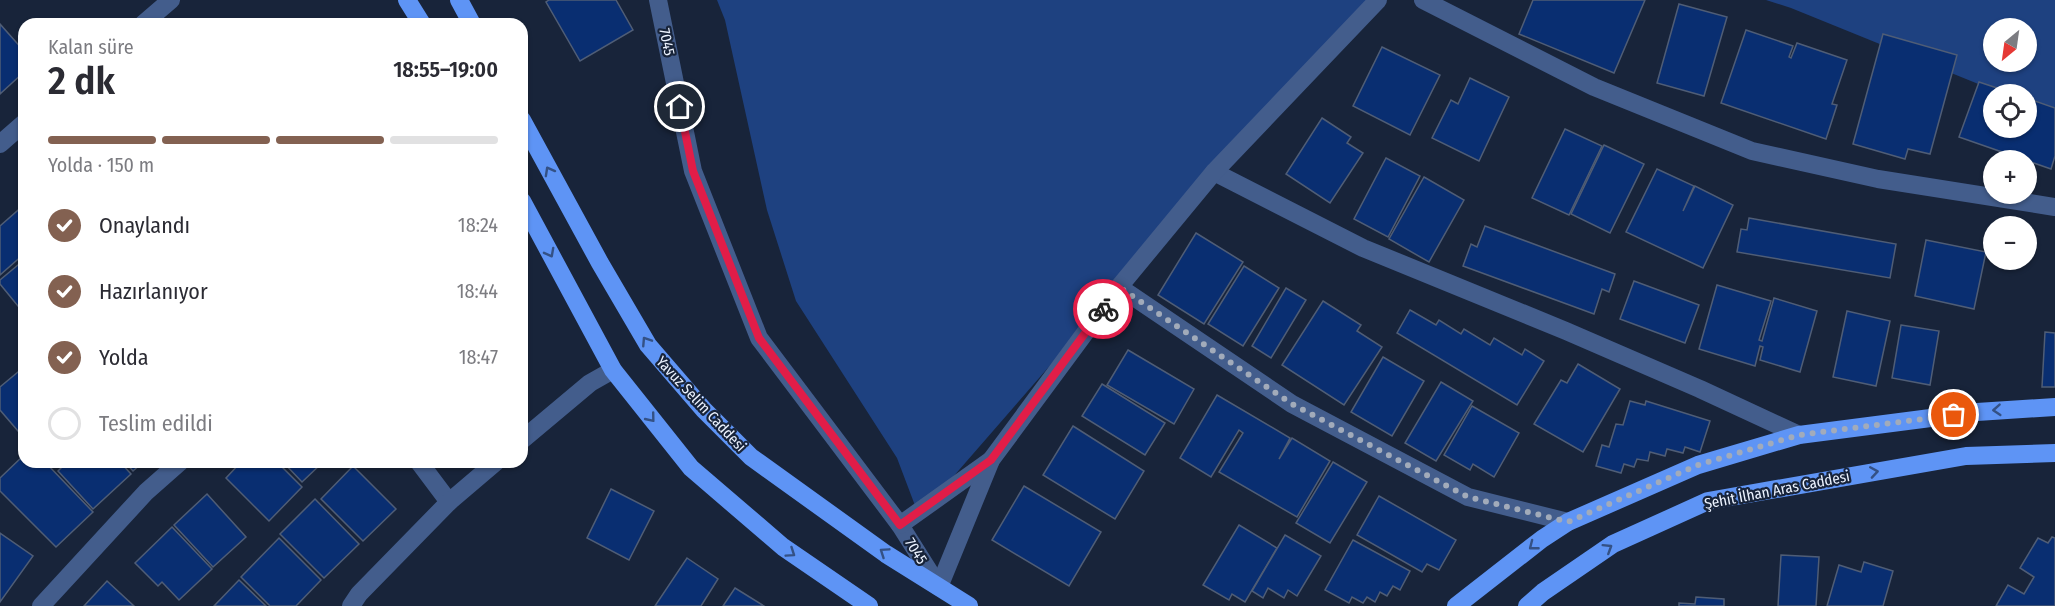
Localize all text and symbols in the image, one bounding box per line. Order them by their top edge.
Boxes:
north arrow [1983,18,2037,72]
map controls [1983,18,2037,270]
street label: 7045 [655,27,679,58]
text: Kalan süre [48,35,134,59]
text: 18:55–19:00 [393,56,498,83]
text: 2 dk [48,58,115,104]
pin [654,81,705,132]
button: locate [1983,84,2037,138]
icon: home [663,90,696,123]
button: + [1983,150,2037,204]
text: Yolda · 150 m [48,153,154,177]
one-way arrow [545,167,556,178]
icon: check [48,209,81,242]
text: Onaylandı [99,212,190,239]
text: 18:24 [458,213,498,237]
button: − [1983,216,2037,270]
one-way arrow [543,246,554,257]
icon: check [48,275,81,308]
text: Hazırlanıyor [99,278,208,305]
text: 18:44 [457,279,498,303]
courier [1073,279,1133,339]
icon: bike [1087,293,1120,326]
one-way arrow [642,336,653,347]
icon: check [48,341,81,374]
text: Yolda [99,344,149,371]
text: 18:47 [459,345,498,369]
street label: Yavuz Selim Caddesi [652,353,750,455]
pin [1928,389,1979,440]
icon: bag [1937,398,1970,431]
one-way arrow [1992,404,2001,417]
text: Teslim edildi [99,410,213,437]
one-way arrow [644,411,655,422]
one-way arrow [1869,466,1879,478]
street label: Şehit İlhan Aras Caddesi [1703,467,1851,513]
street label: 7045 [901,534,931,568]
one-way arrow [1529,539,1540,550]
one-way arrow [1602,543,1612,555]
one-way arrow [785,546,796,557]
one-way arrow [880,549,891,560]

